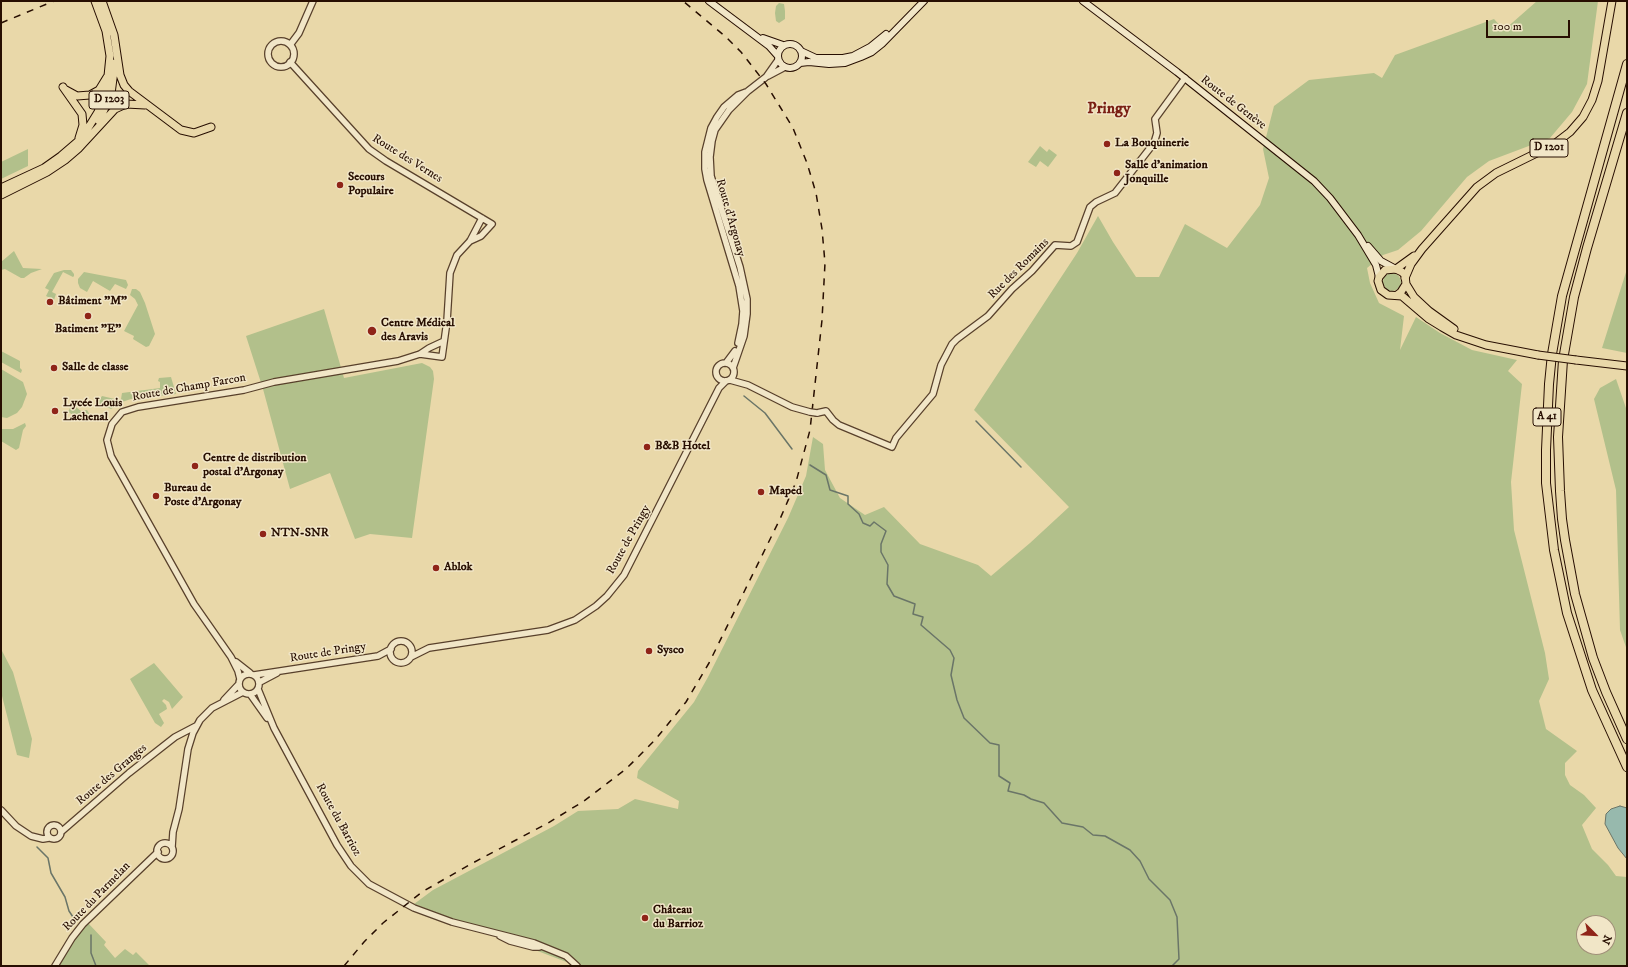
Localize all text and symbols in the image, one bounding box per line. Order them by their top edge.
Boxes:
scale bar [1488,12,1572,38]
text: 100 m [1493,19,1522,34]
street label: Route de Genève [1197,73,1269,133]
road number: D 1203 [89,91,129,109]
district label: Pringy [1087,100,1131,120]
street label: Route des Vernes [369,132,445,186]
place label: La Bouquinerie [1115,137,1189,151]
marker: La Bouquinerie [1102,139,1112,149]
road number: D 1201 [1530,139,1568,157]
place label: Salle d'animation Jonquille [1125,159,1208,187]
marker: Salle d'animation Jonquille [1112,168,1122,178]
place label: Secours Populaire [348,171,394,199]
street label: Route d'Argonay [712,177,748,259]
marker: Secours Populaire [335,180,345,190]
street label: Rue des Romains [986,236,1052,302]
place label: Bâtiment "M" [58,295,127,309]
marker: Bâtiment "M" [45,297,55,307]
marker: Batiment "E" [83,311,93,321]
place label: Centre Médical des Aravis [381,317,455,345]
place label: Batiment "E" [55,323,121,337]
marker: Centre Médical des Aravis [366,325,378,337]
place label: Salle de classe [62,361,128,375]
marker: Salle de classe [49,363,59,373]
street label: Route de Champ Farcon [131,371,247,405]
place label: Lycée Louis Lachenal [63,397,122,425]
marker: Lycée Louis Lachenal [50,406,60,416]
road number: A 41 [1533,408,1561,426]
place label: B&B Hotel [655,440,710,454]
marker: B&B Hotel [642,442,652,452]
place label: Centre de distribution postal d'Argonay [203,452,306,480]
marker: Centre de distribution postal d'Argonay [190,461,200,471]
place label: Bureau de Poste d'Argonay [164,482,241,510]
place label: Maped [769,485,802,499]
marker: Maped [756,487,766,497]
marker: Bureau de Poste d'Argonay [151,491,161,501]
street label: Route de Pringy [604,503,654,577]
place label: NTN-SNR [271,527,329,541]
marker: NTN-SNR [258,529,268,539]
place label: Ablok [444,561,473,575]
marker: Ablok [431,563,441,573]
street label: Route de Pringy [289,640,367,666]
place label: Sysco [657,644,684,658]
marker: Sysco [644,646,654,656]
street label: Route des Granges [74,741,150,809]
street label: Route du Barrioz [312,781,364,859]
street label: Route du Parmelan [60,859,134,935]
place label: Château du Barrioz [653,904,703,932]
marker: Château du Barrioz [640,913,650,923]
north arrow [1576,915,1616,955]
text: N [1598,933,1614,946]

